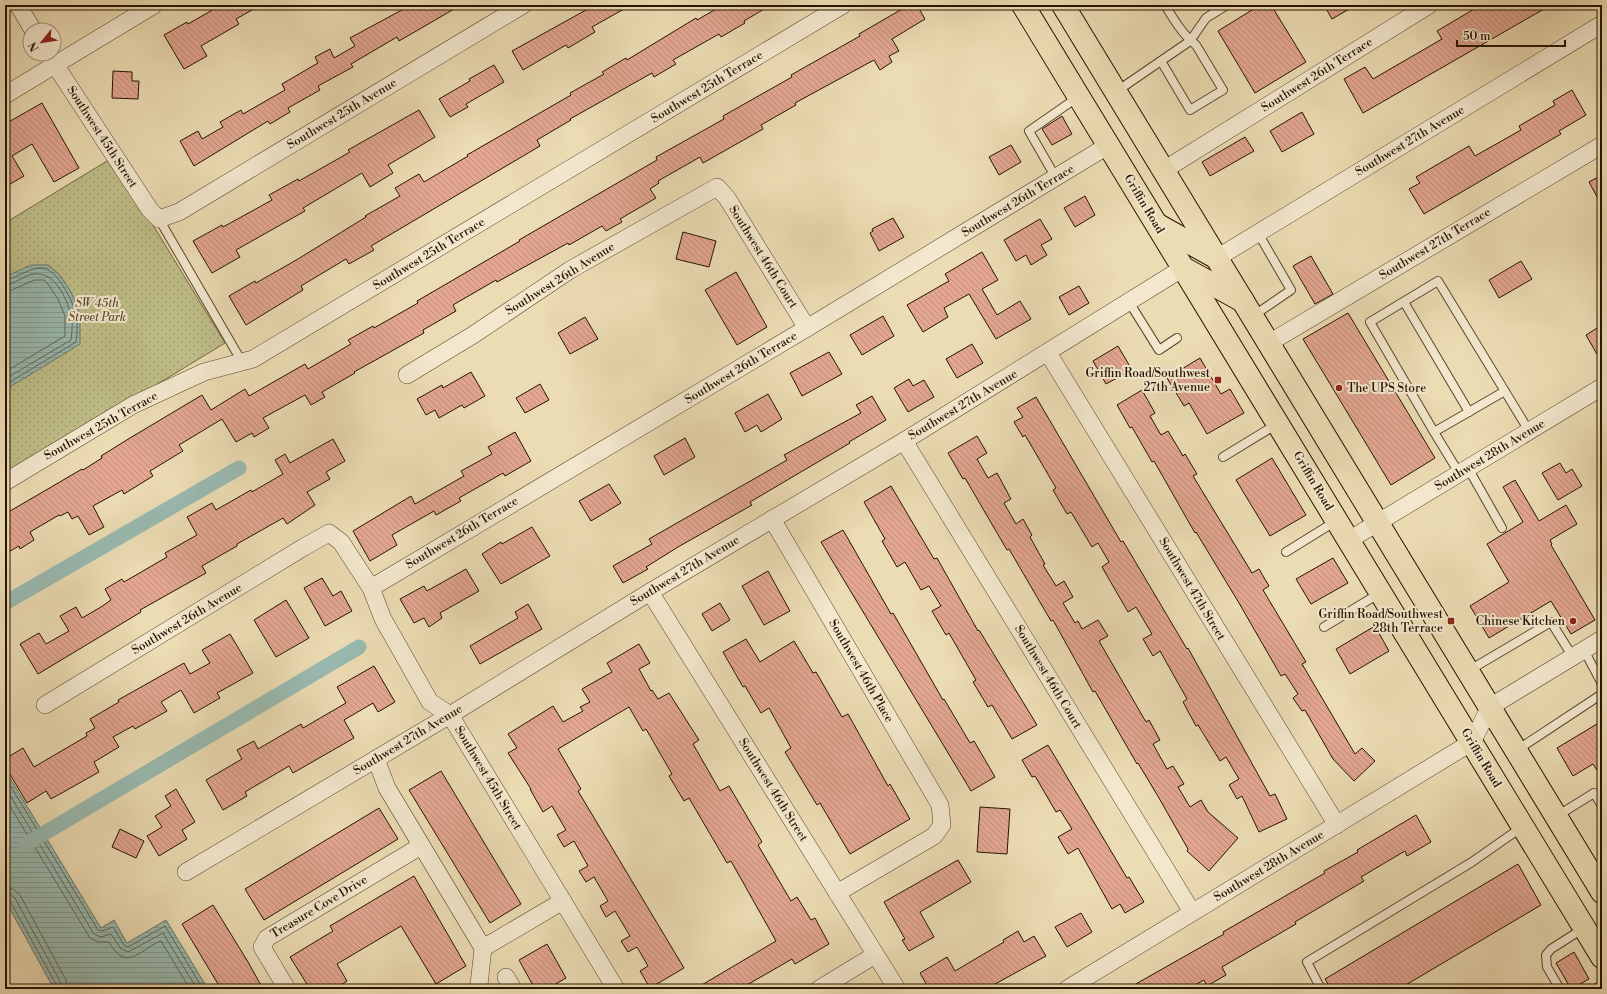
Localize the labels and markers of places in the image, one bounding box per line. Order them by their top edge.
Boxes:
place label: Griffin Road/Southwest 27th Avenue [1085,366,1211,395]
marker: Griffin Road/Southwest 27th Avenue [1213,375,1223,385]
place label: The UPS Store [1347,381,1426,396]
marker: The UPS Store [1334,383,1344,393]
place label: Griffin Road/Southwest 28th Terrace [1318,607,1444,636]
place label: Chinese Kitchen [1476,614,1565,629]
marker: Griffin Road/Southwest 28th Terrace [1446,616,1456,626]
marker: Chinese Kitchen [1568,616,1578,626]

